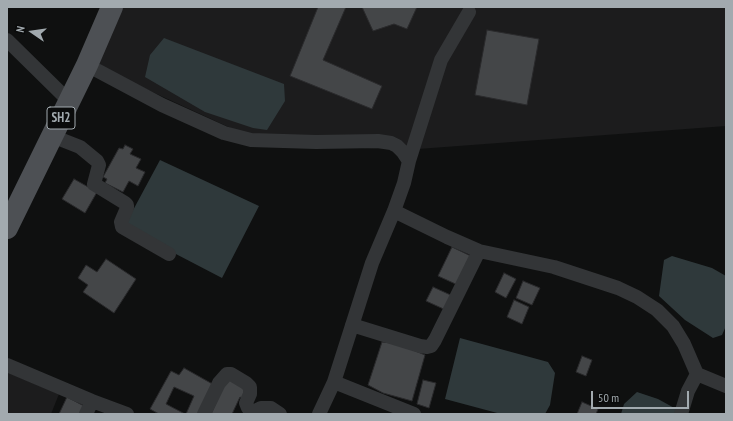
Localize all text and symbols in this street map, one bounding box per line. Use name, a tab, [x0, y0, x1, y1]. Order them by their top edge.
north arrow	[12, 12, 52, 52]
text: N	[13, 25, 28, 34]
road number: SH2	[47, 107, 75, 129]
scale bar	[593, 383, 691, 409]
text: 50 m	[598, 390, 619, 405]

